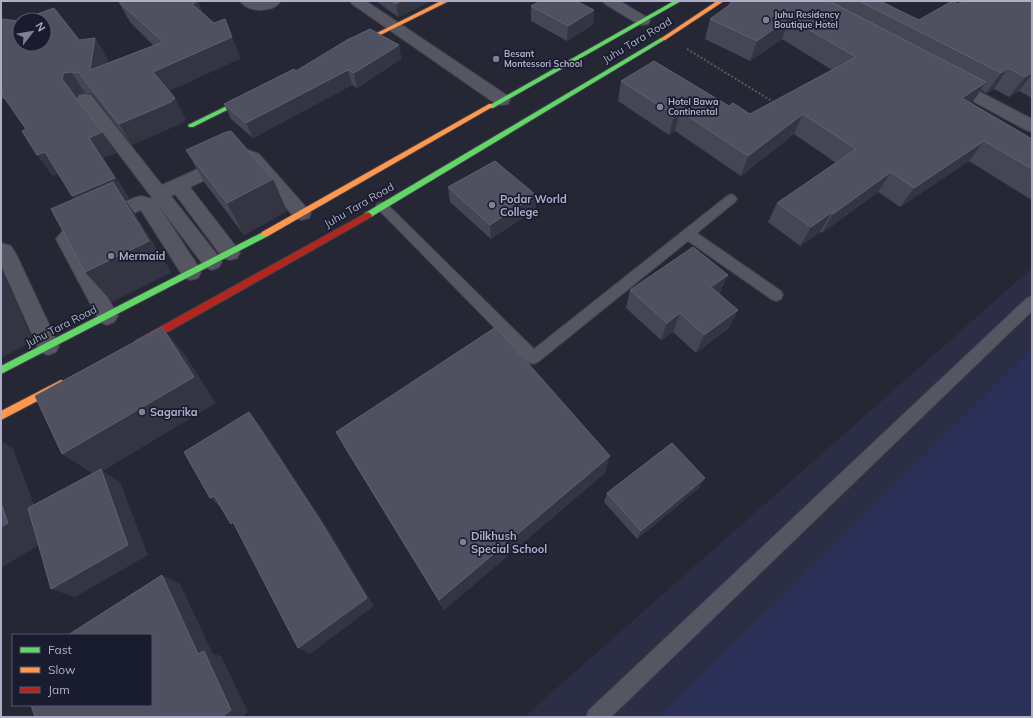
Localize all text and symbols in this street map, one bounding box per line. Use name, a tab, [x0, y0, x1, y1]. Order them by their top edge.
place label: Juhu Residency Boutique Hotel	[774, 9, 839, 30]
north arrow	[12, 12, 52, 52]
street label: Juhu Tara Road	[600, 14, 674, 66]
marker: Juhu Residency Boutique Hotel	[761, 15, 771, 25]
text: N	[32, 20, 49, 34]
place label: Besant Montessori School	[504, 48, 582, 69]
marker: Besant Montessori School	[491, 54, 501, 64]
place label: Hotel Bawa Continental	[668, 96, 719, 117]
marker: Hotel Bawa Continental	[655, 102, 665, 112]
street label: Juhu Tara Road	[322, 179, 396, 231]
place label: Podar World College	[500, 192, 567, 219]
marker: Podar World College	[487, 200, 497, 210]
place label: Mermaid	[119, 249, 166, 263]
marker: Mermaid	[106, 251, 116, 261]
street label: Juhu Tara Road	[23, 302, 99, 350]
place label: Sagarika	[150, 405, 198, 419]
marker: Sagarika	[137, 407, 147, 417]
place label: Dilkhush Special School	[471, 529, 547, 556]
marker: Dilkhush Special School	[458, 537, 468, 547]
legend	[12, 634, 152, 706]
text: Fast	[48, 642, 72, 657]
text: Slow	[48, 662, 76, 677]
text: Jam	[48, 682, 70, 697]

